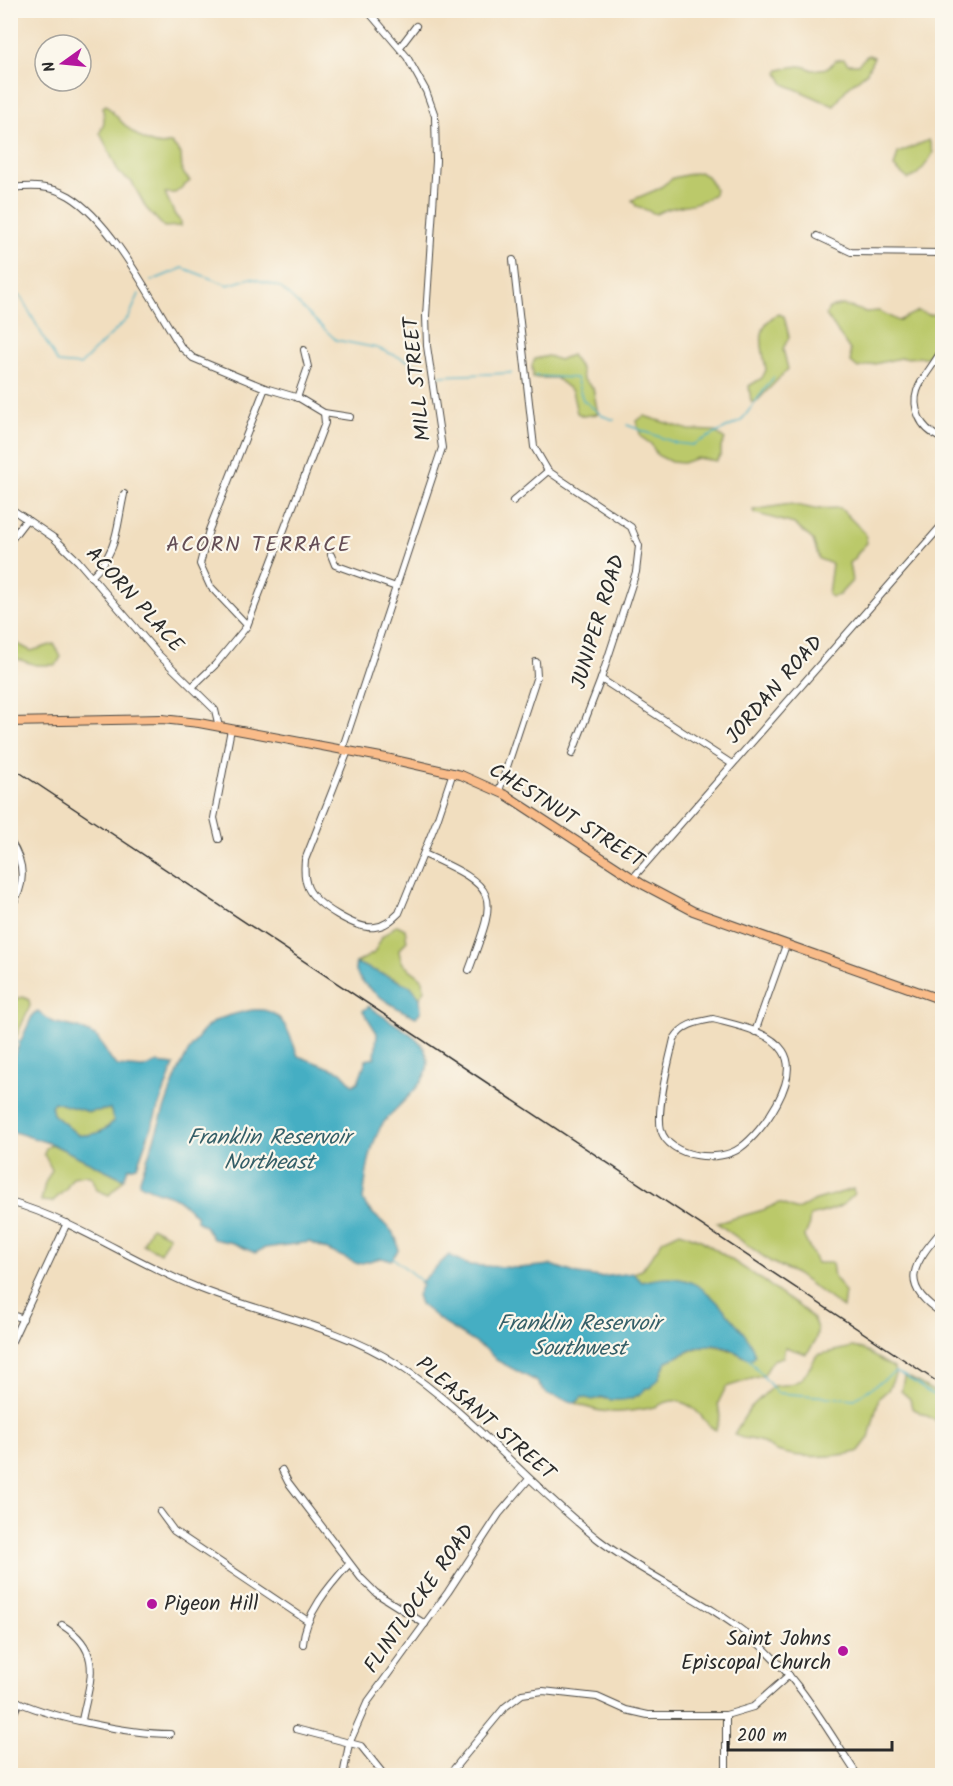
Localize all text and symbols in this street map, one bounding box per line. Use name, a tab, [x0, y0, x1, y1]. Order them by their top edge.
north arrow	[33, 33, 93, 93]
text: N	[37, 58, 63, 75]
street label: MILL STREET	[395, 313, 441, 443]
district label: ACORN TERRACE	[166, 528, 352, 563]
street label: ACORN PLACE	[77, 539, 191, 661]
street label: JUNIPER ROAD	[563, 551, 635, 693]
street label: JORDAN ROAD	[718, 628, 832, 752]
street label: CHESTNUT STREET	[482, 755, 652, 878]
water label: Franklin Reservoir Northeast	[187, 1121, 355, 1181]
water label: Franklin Reservoir Southwest	[497, 1307, 665, 1367]
street label: PLEASANT STREET	[408, 1349, 564, 1490]
street label: FLINTLOCKE ROAD	[356, 1517, 484, 1681]
place label: Pigeon Hill	[164, 1588, 258, 1621]
marker: Pigeon Hill	[145, 1597, 159, 1611]
place label: Saint Johns Episcopal Church	[681, 1623, 831, 1680]
marker: Saint Johns Episcopal Church	[836, 1644, 850, 1658]
scale bar	[728, 1714, 892, 1752]
text: 200 m	[737, 1722, 787, 1751]

